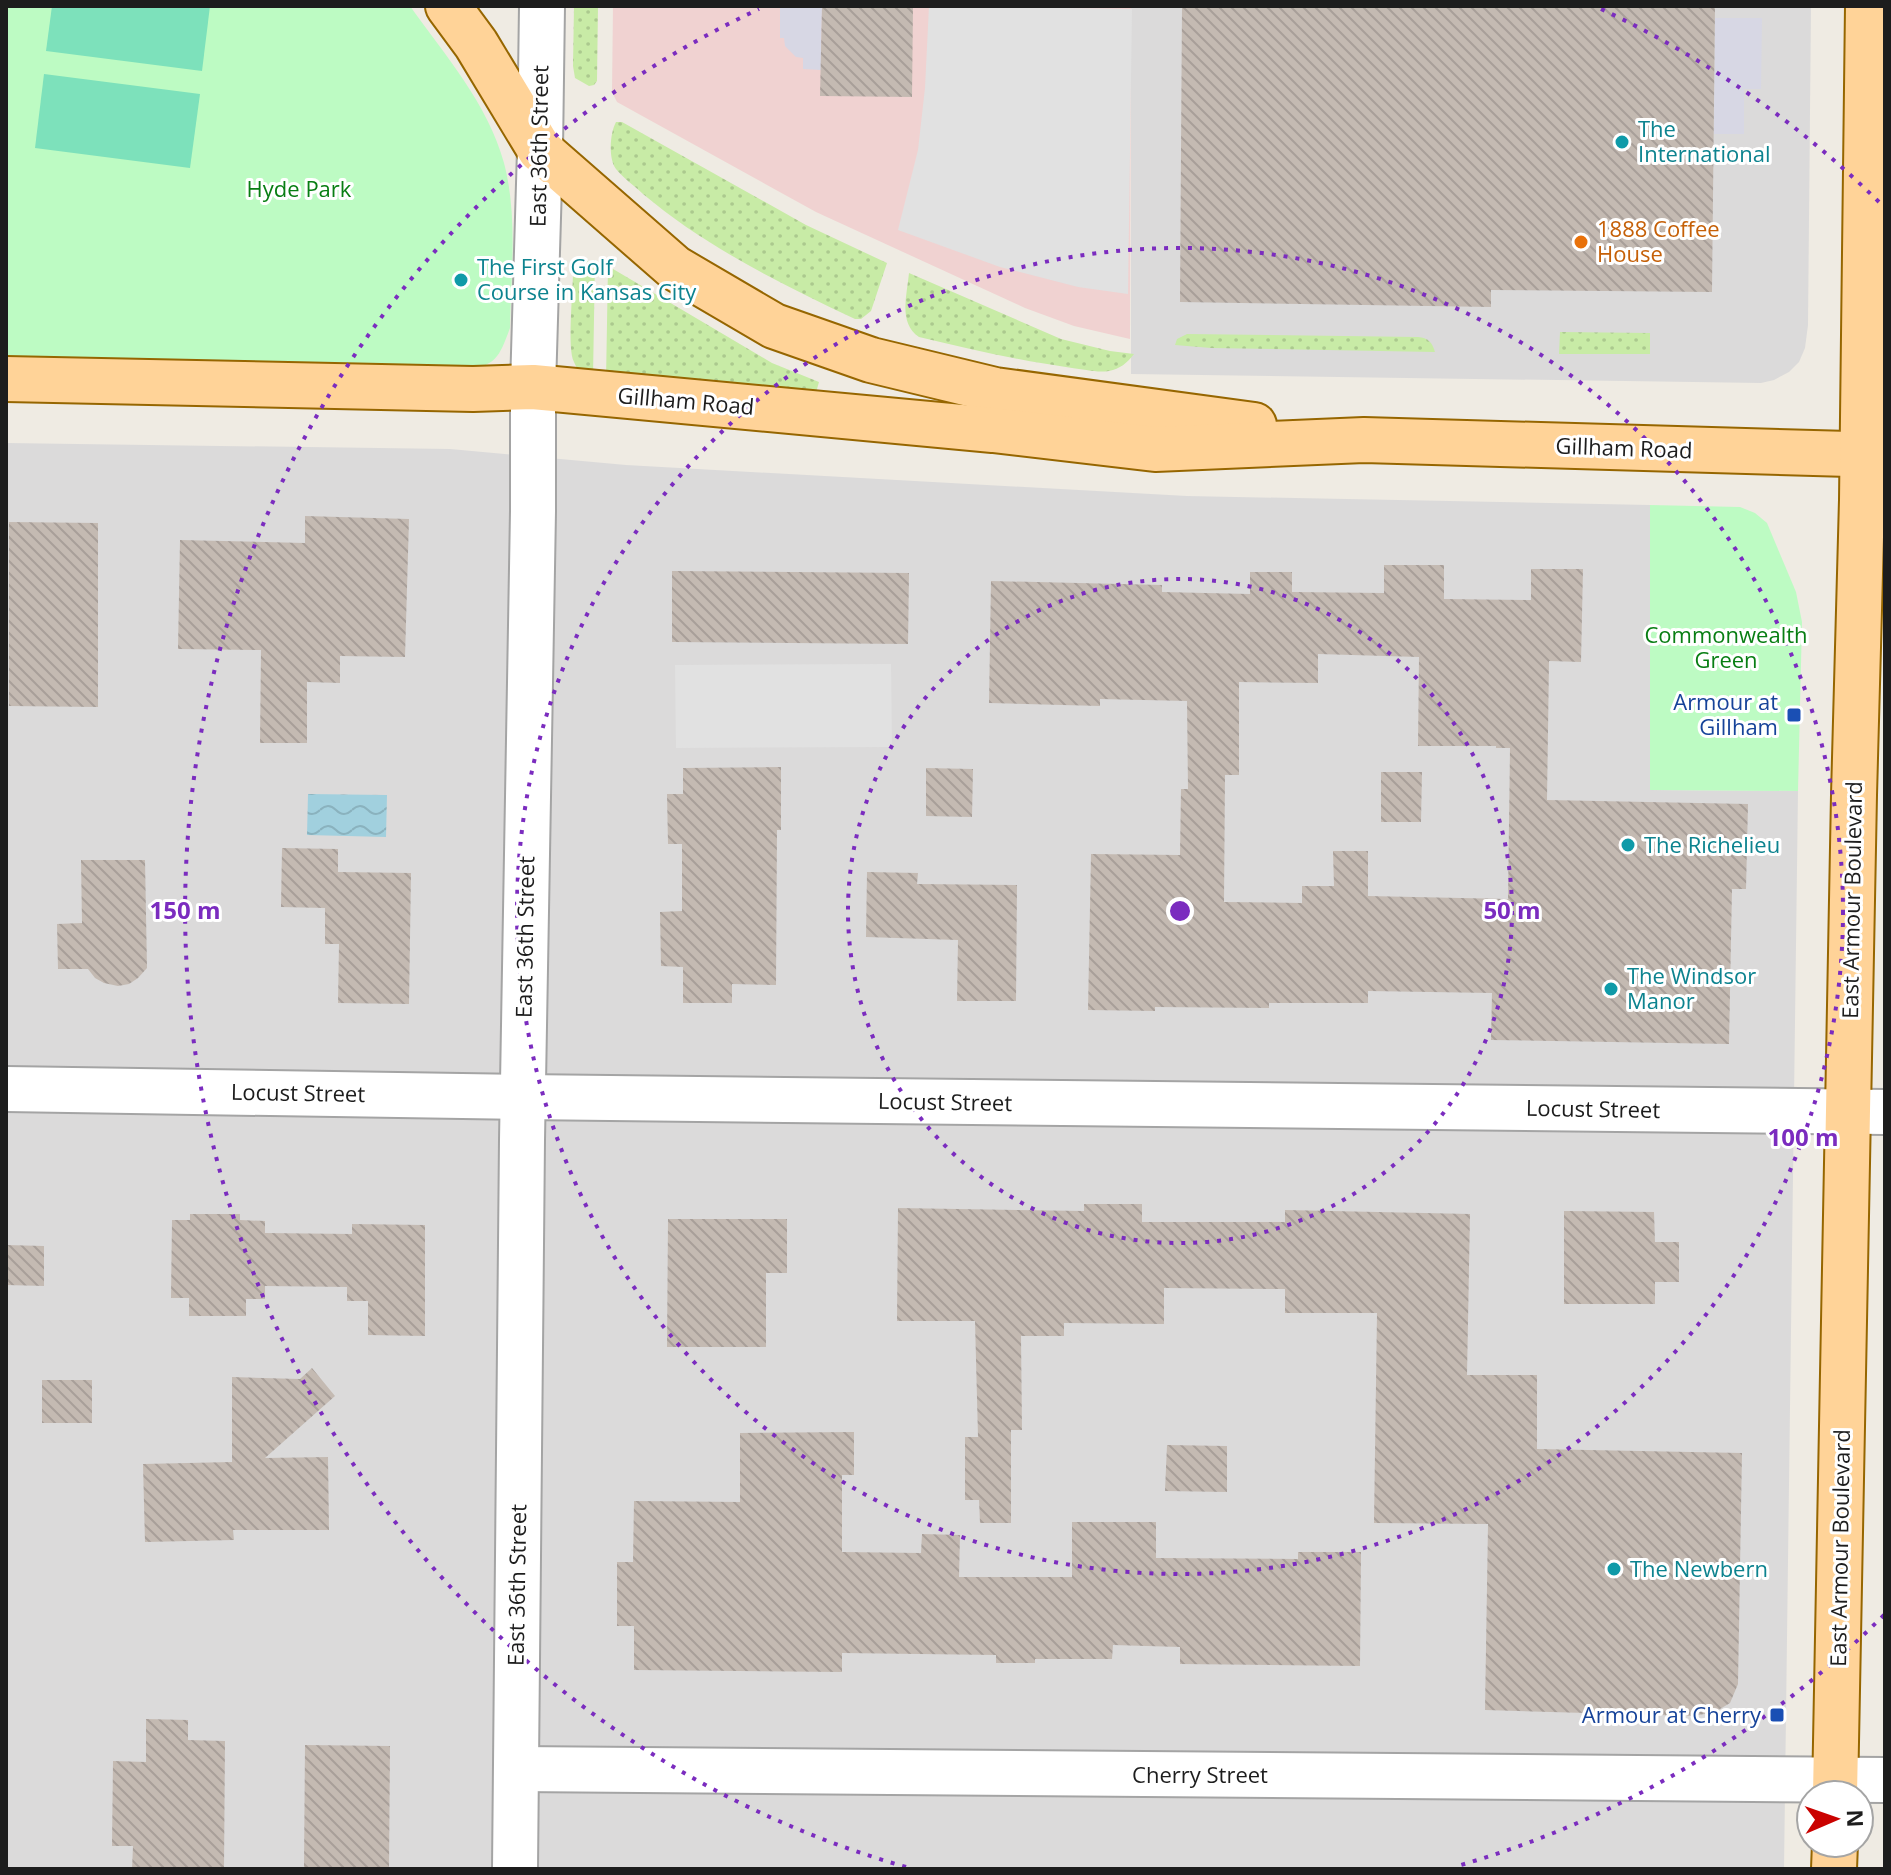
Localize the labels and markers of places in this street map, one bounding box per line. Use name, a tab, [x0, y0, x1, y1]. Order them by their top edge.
place label: The International	[1638, 113, 1770, 168]
marker: The International	[1613, 133, 1631, 151]
place label: 1888 Coffee House	[1597, 213, 1720, 268]
marker: 1888 Coffee House	[1572, 233, 1590, 251]
place label: The First Golf Course in Kansas City	[477, 251, 697, 306]
marker: The First Golf Course in Kansas City	[452, 271, 470, 289]
place label: Armour at Gillham	[1673, 686, 1778, 741]
marker: Armour at Gillham	[1785, 706, 1803, 724]
place label: The Richelieu	[1644, 829, 1780, 859]
marker: The Richelieu	[1619, 836, 1637, 854]
centre of rings	[1166, 897, 1194, 925]
place label: The Windsor Manor	[1627, 960, 1756, 1015]
marker: The Windsor Manor	[1602, 980, 1620, 998]
place label: The Newbern	[1630, 1553, 1768, 1583]
marker: The Newbern	[1605, 1560, 1623, 1578]
place label: Armour at Cherry	[1582, 1699, 1762, 1729]
marker: Armour at Cherry	[1768, 1706, 1786, 1724]

